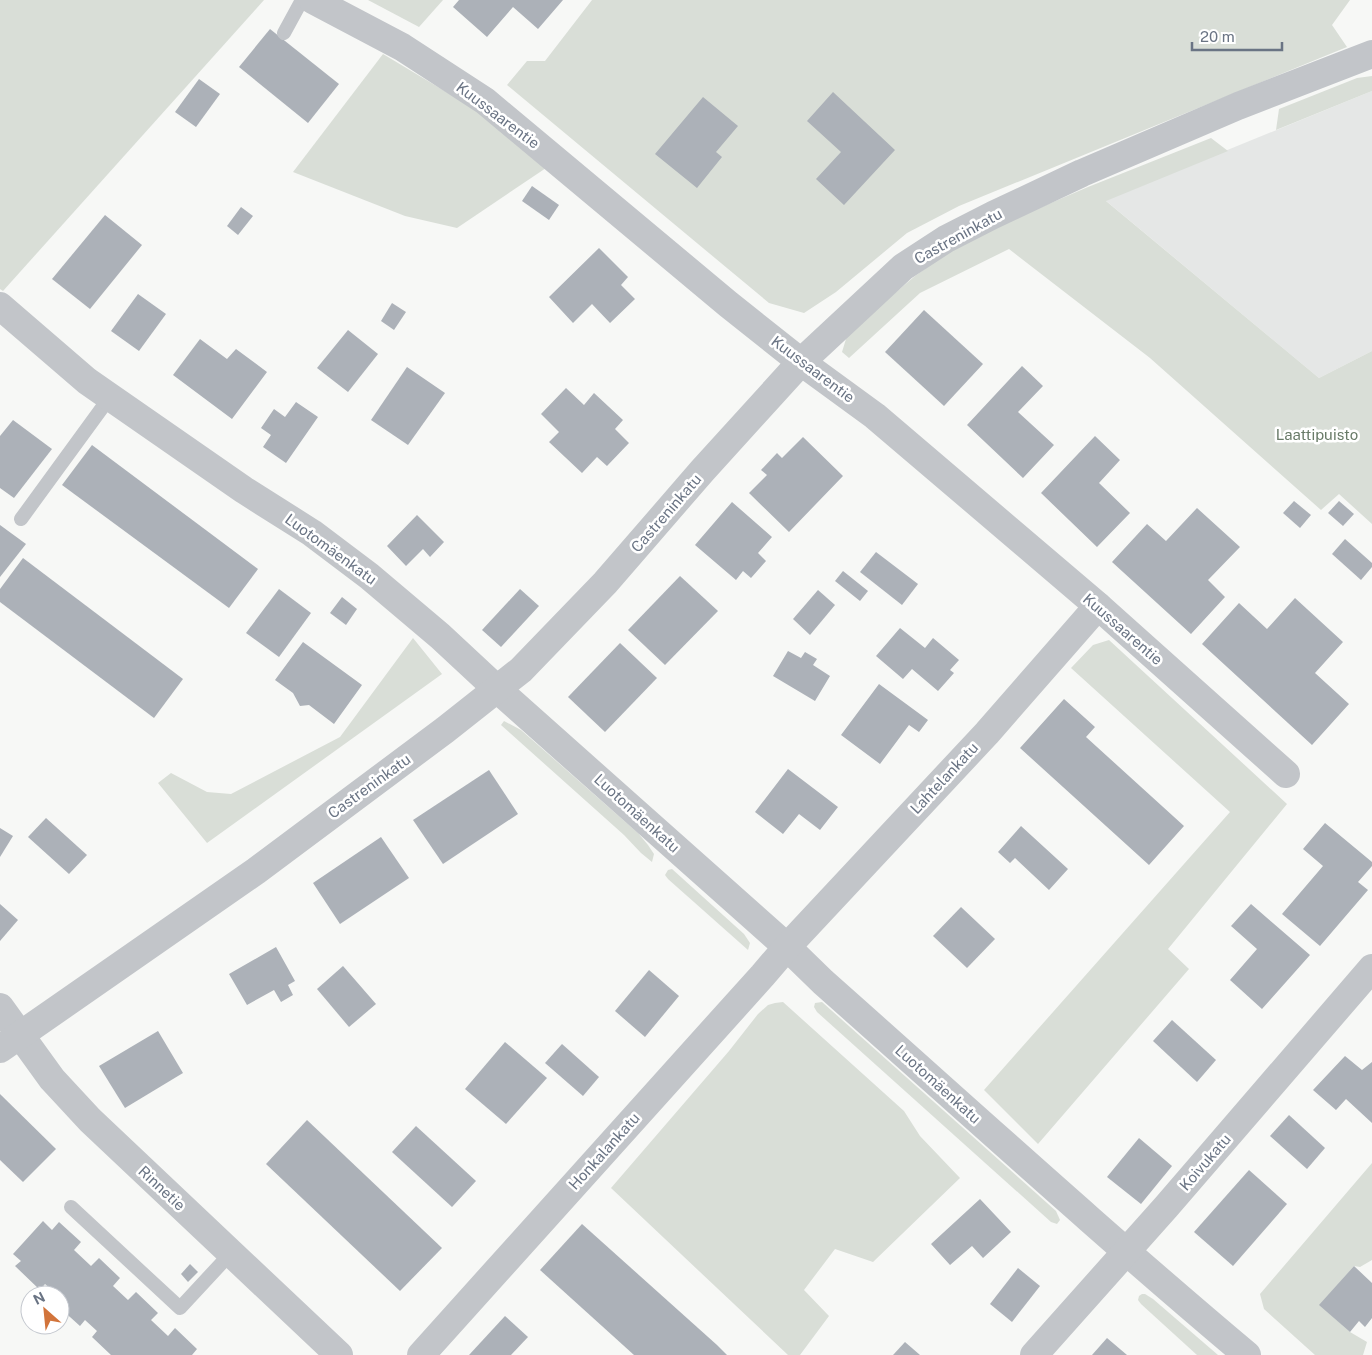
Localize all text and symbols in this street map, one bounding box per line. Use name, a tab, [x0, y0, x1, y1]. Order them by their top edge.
scale bar	[1192, 20, 1282, 52]
text: 20 m	[1200, 28, 1235, 45]
street label: Kuussaarentie	[453, 78, 543, 152]
street label: Castreninkatu	[911, 205, 1005, 267]
street label: Kuussaarentie	[768, 332, 858, 406]
park label: Laattipuisto	[1276, 426, 1358, 443]
street label: Castreninkatu	[628, 471, 704, 555]
street label: Luotomäenkatu	[282, 510, 380, 588]
street label: Kuussaarentie	[1080, 590, 1166, 668]
street label: Lahtelankatu	[907, 739, 981, 817]
street label: Castreninkatu	[324, 750, 414, 822]
street label: Luotomäenkatu	[591, 770, 683, 856]
street label: Luotomäenkatu	[892, 1041, 984, 1127]
street label: Honkalankatu	[565, 1109, 643, 1193]
street label: Koivukatu	[1176, 1130, 1234, 1194]
street label: Rinnetie	[135, 1162, 189, 1214]
north arrow	[20, 1285, 70, 1335]
text: N	[31, 1289, 48, 1308]

